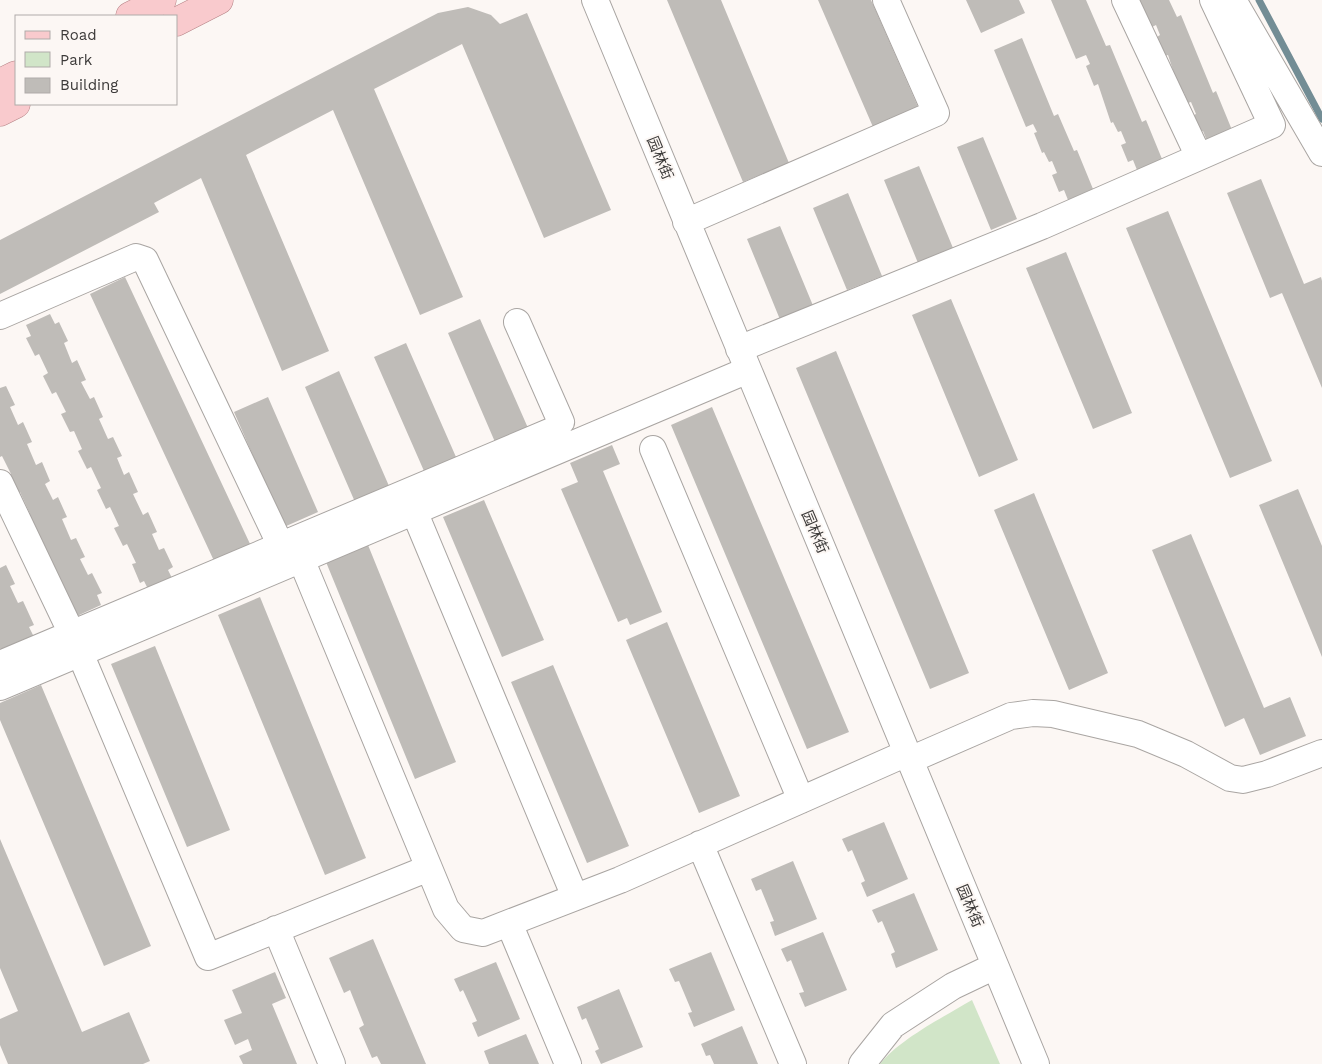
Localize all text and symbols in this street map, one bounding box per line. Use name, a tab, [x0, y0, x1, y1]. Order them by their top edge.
legend	[15, 15, 178, 105]
text: Road	[60, 26, 97, 44]
text: Park	[60, 51, 93, 69]
text: Building	[60, 76, 118, 94]
street label: 园林街	[643, 134, 677, 182]
street label: 园林街	[798, 508, 832, 556]
street label: 园林街	[953, 882, 987, 930]

